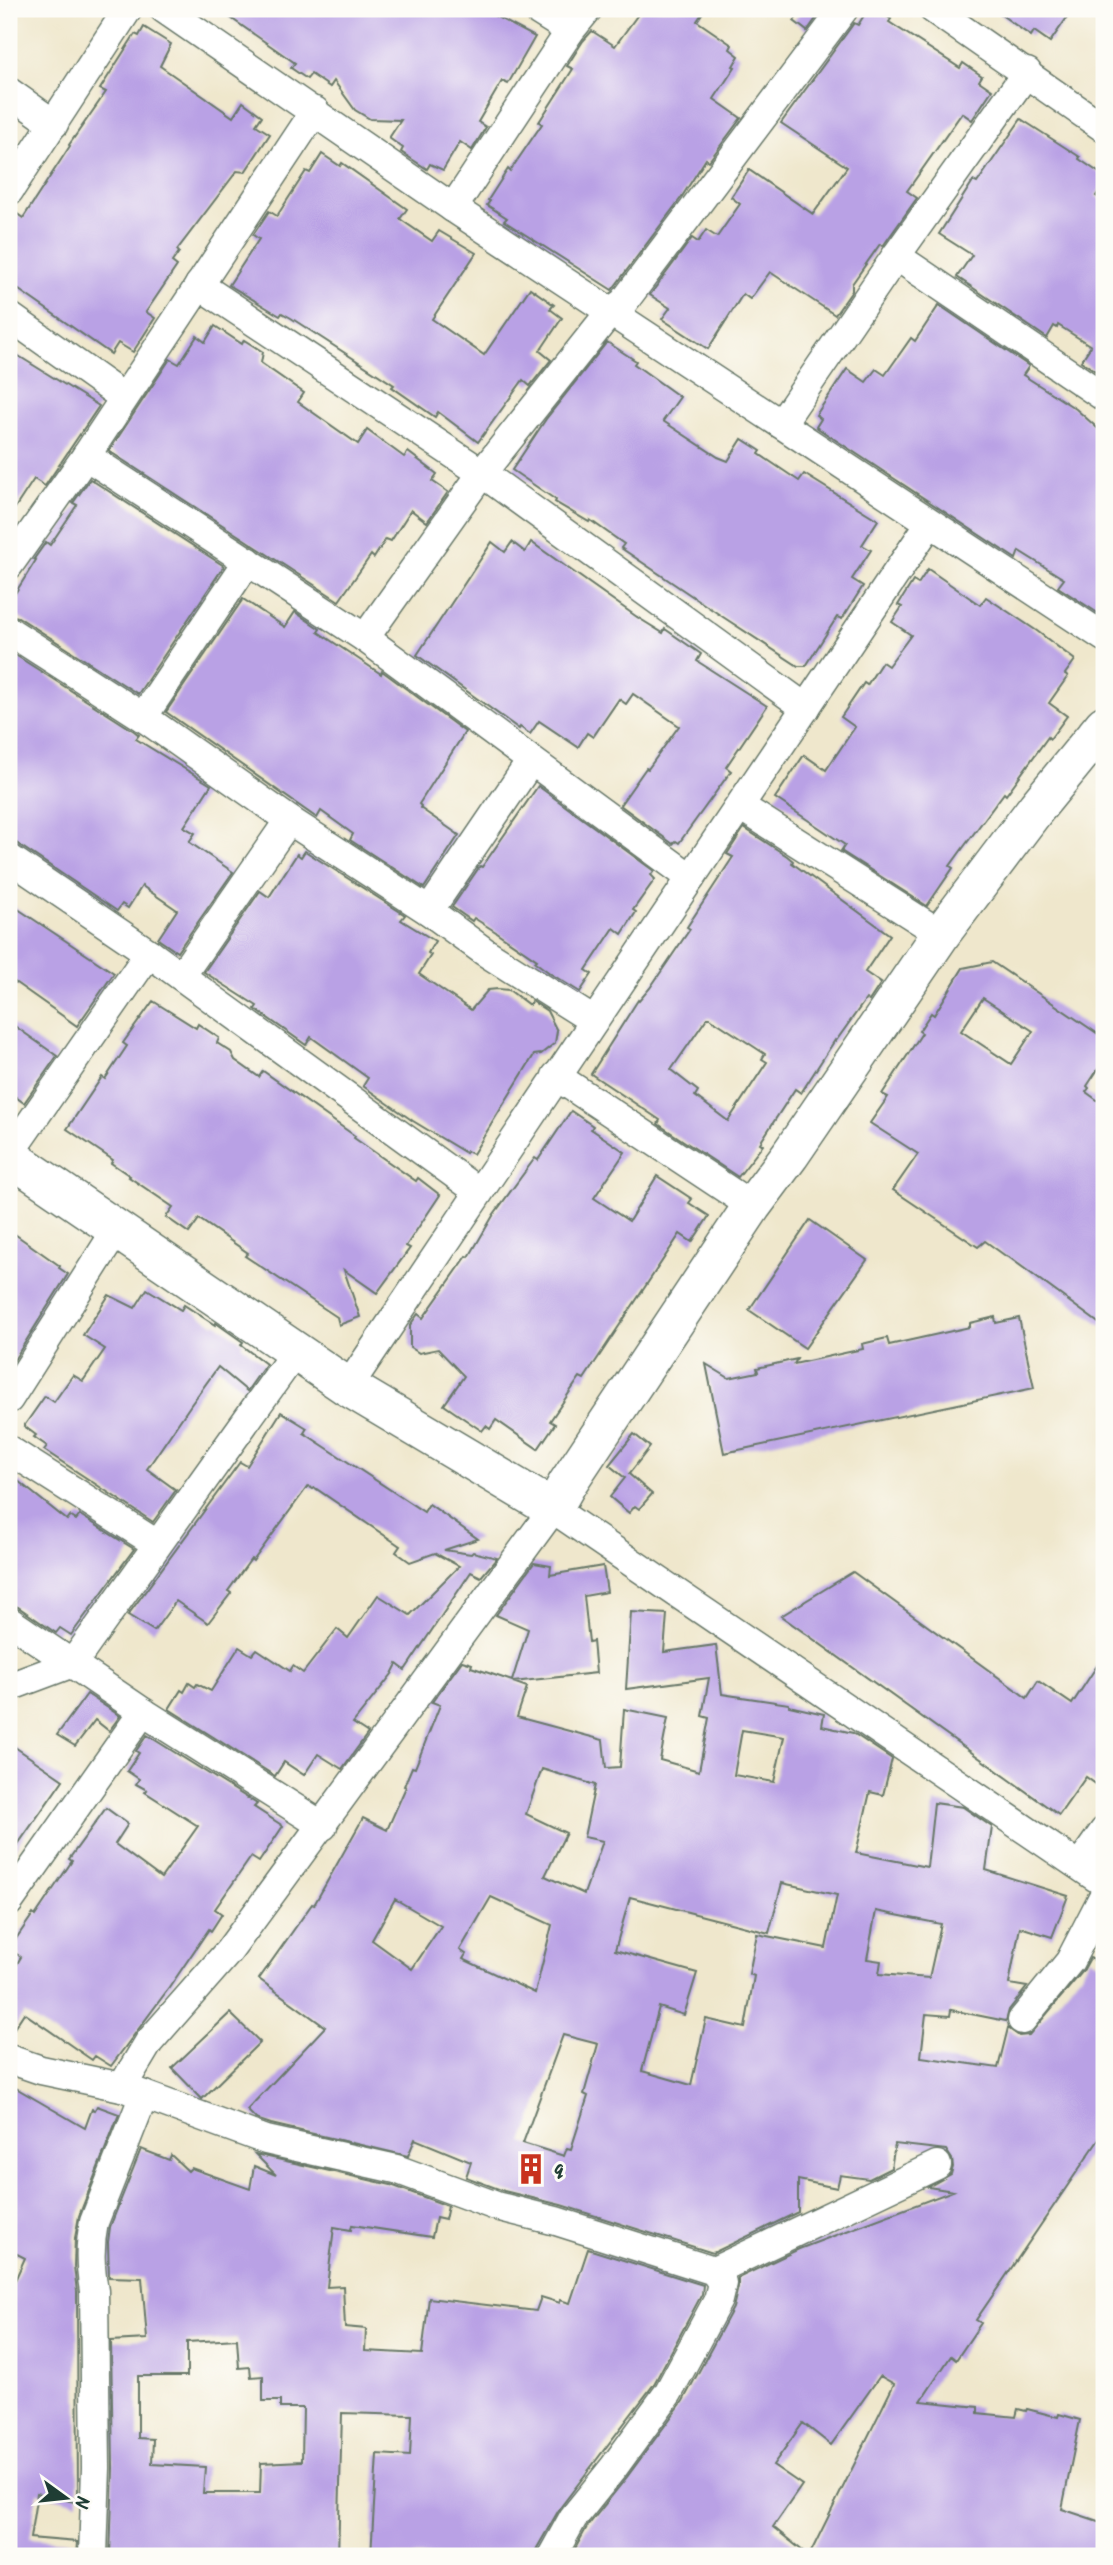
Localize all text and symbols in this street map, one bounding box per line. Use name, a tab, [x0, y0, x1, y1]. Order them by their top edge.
building icon: q	[514, 2152, 548, 2186]
place label: q	[554, 2154, 564, 2184]
north arrow	[32, 2464, 102, 2534]
text: N	[64, 2492, 97, 2512]

